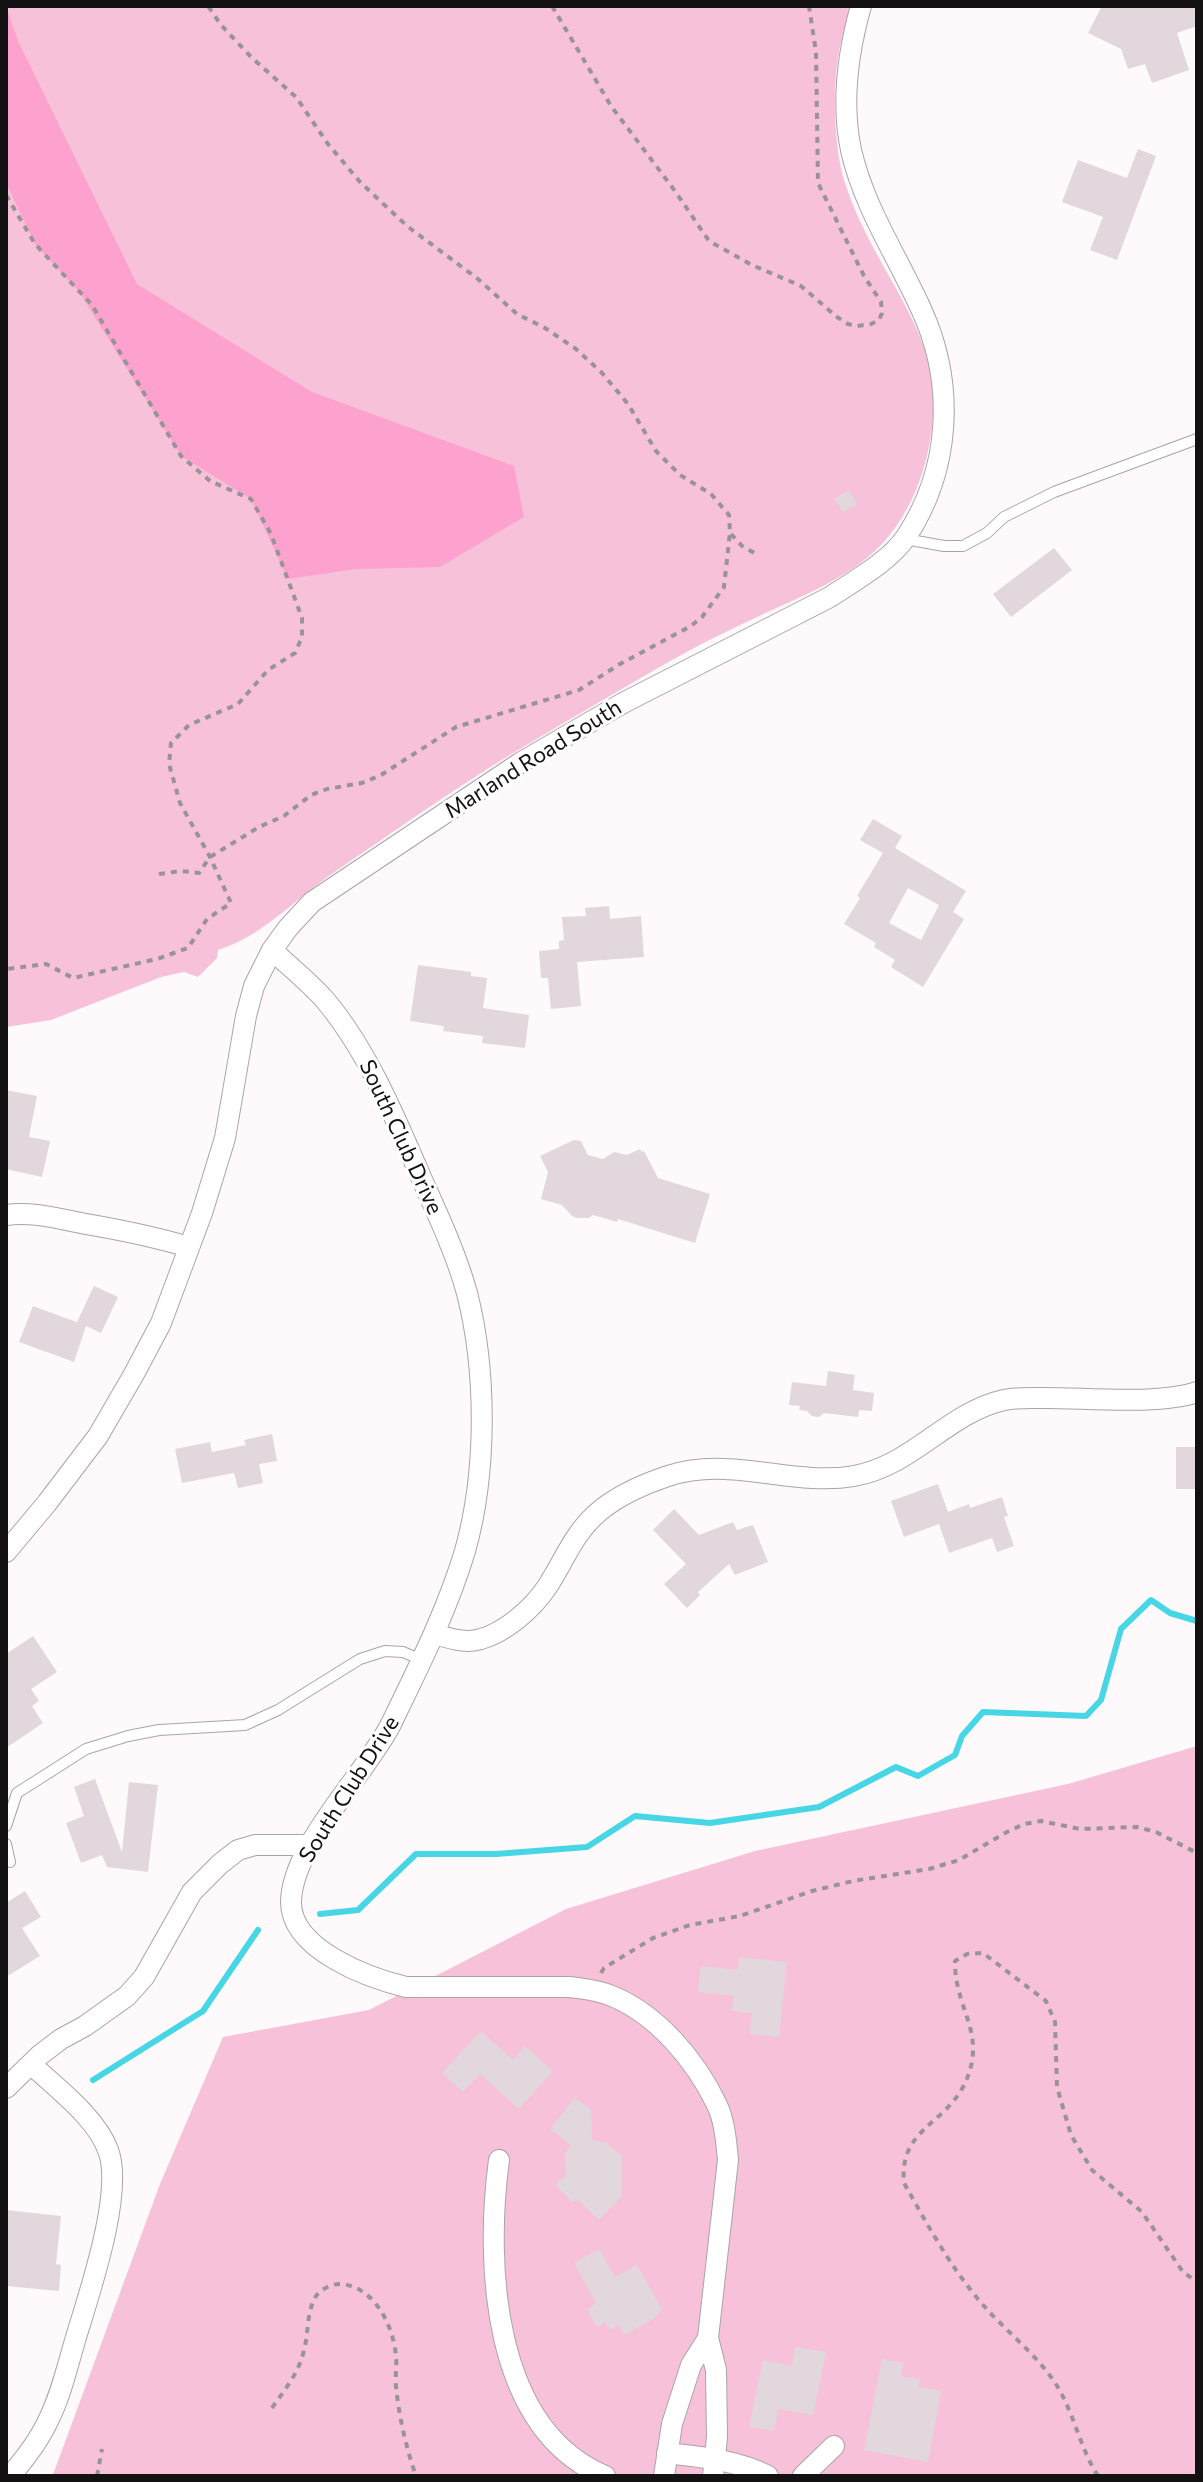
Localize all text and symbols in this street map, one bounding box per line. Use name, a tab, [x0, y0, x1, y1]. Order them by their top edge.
street label: Marland Road South	[440, 694, 626, 824]
street label: South Club Drive	[354, 1056, 448, 1218]
street label: South Club Drive	[293, 1711, 405, 1867]

